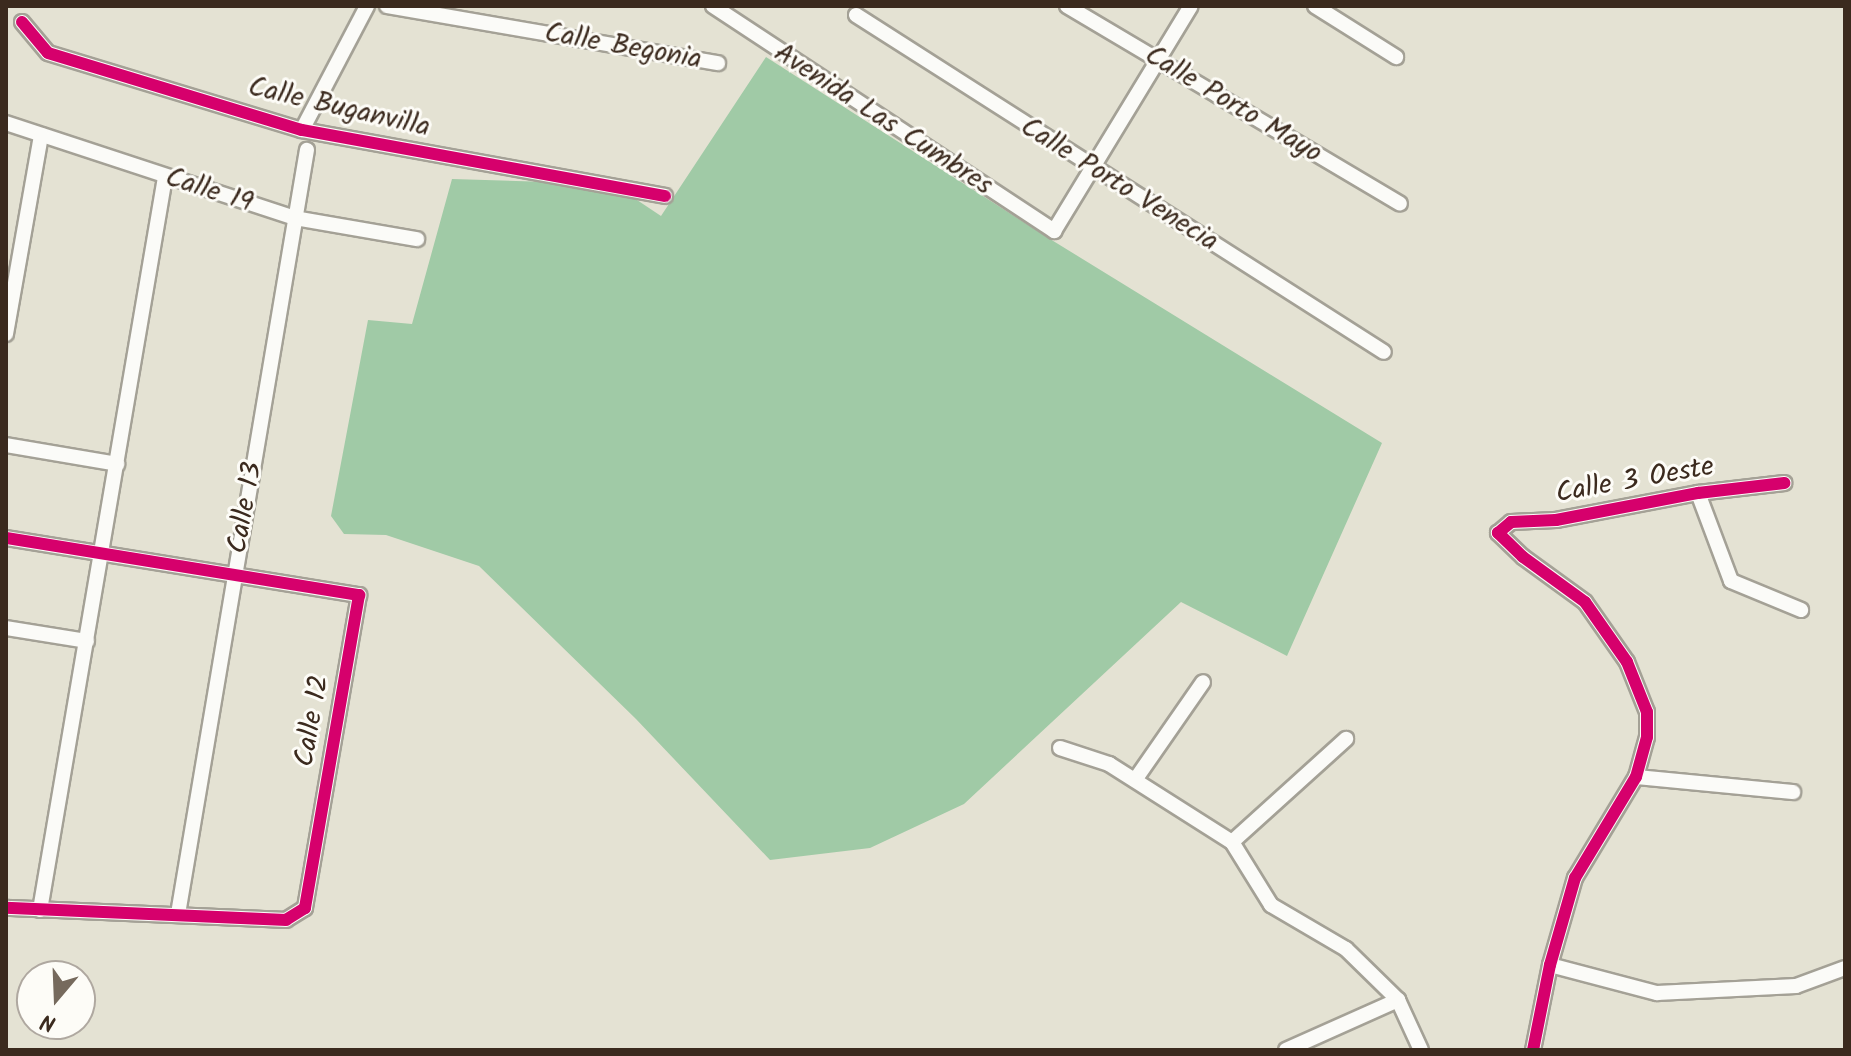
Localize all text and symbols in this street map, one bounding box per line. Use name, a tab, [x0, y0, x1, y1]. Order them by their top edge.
street label: Calle Begonia	[542, 17, 704, 77]
street label: Avenida Las Cumbres	[767, 37, 999, 203]
street label: Calle Porto Mayo	[1138, 39, 1328, 171]
street label: Calle Buganvilla	[245, 71, 433, 145]
street label: Calle Porto Venecia	[1014, 111, 1224, 259]
street label: Calle 19	[161, 161, 257, 221]
street label: Calle 3 Oeste	[1553, 451, 1717, 511]
street label: Calle 13	[221, 460, 271, 556]
street label: Calle 12	[288, 673, 338, 769]
north arrow	[16, 960, 96, 1040]
text: N	[36, 1002, 61, 1040]

